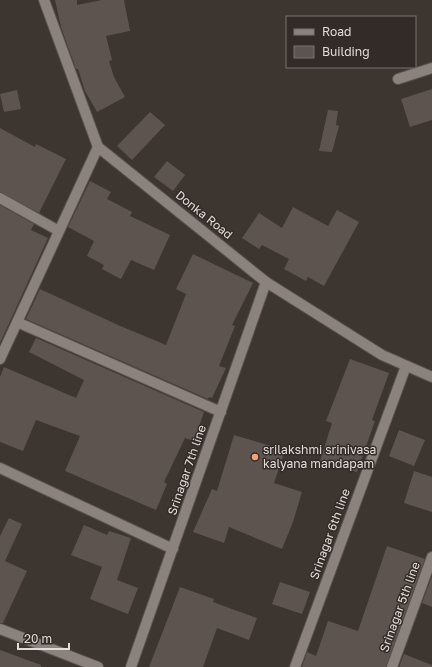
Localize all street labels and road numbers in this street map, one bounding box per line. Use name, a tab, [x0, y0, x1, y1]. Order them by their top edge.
street label: Donka Road	[173, 187, 236, 242]
street label: Srinagar 7th line	[164, 423, 209, 517]
street label: Srinagar 6th line	[306, 486, 353, 581]
street label: Srinagar 5th line	[376, 560, 423, 654]

